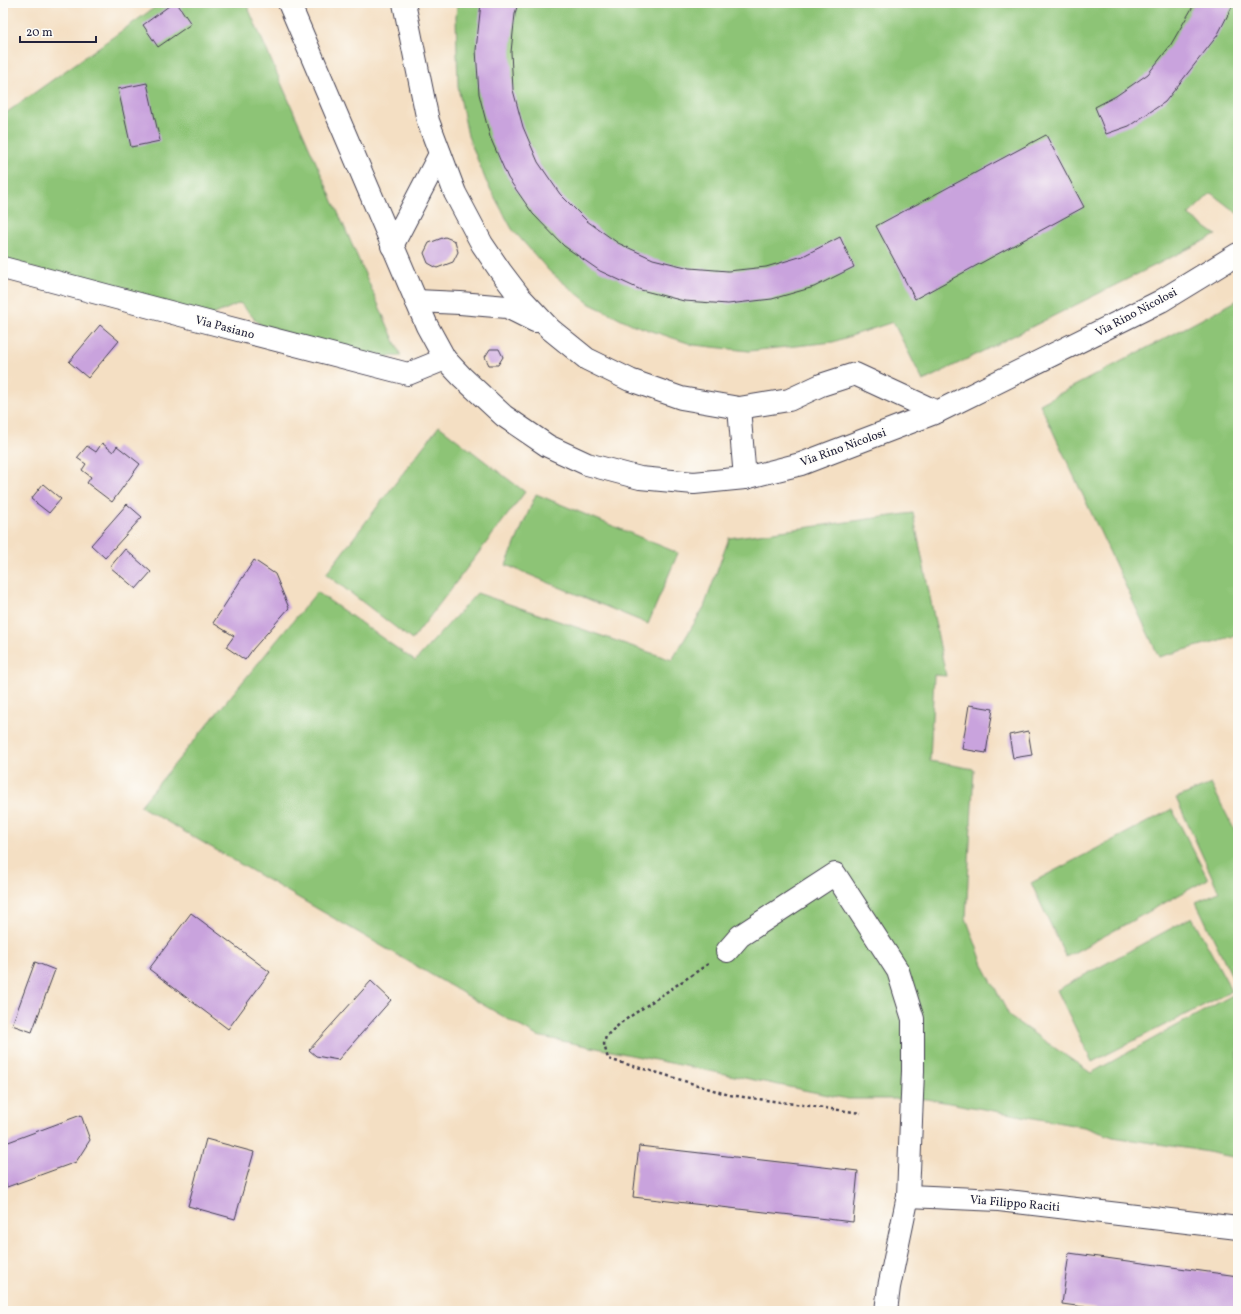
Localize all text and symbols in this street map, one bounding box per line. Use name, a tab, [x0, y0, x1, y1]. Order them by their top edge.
scale bar	[20, 18, 96, 44]
text: 20 m	[26, 25, 53, 41]
street label: Via Rino Nicolosi	[1093, 284, 1180, 341]
street label: Via Pasiano	[193, 312, 256, 344]
street label: Via Rino Nicolosi	[798, 425, 889, 471]
street label: Via Filippo Raciti	[969, 1192, 1061, 1216]

